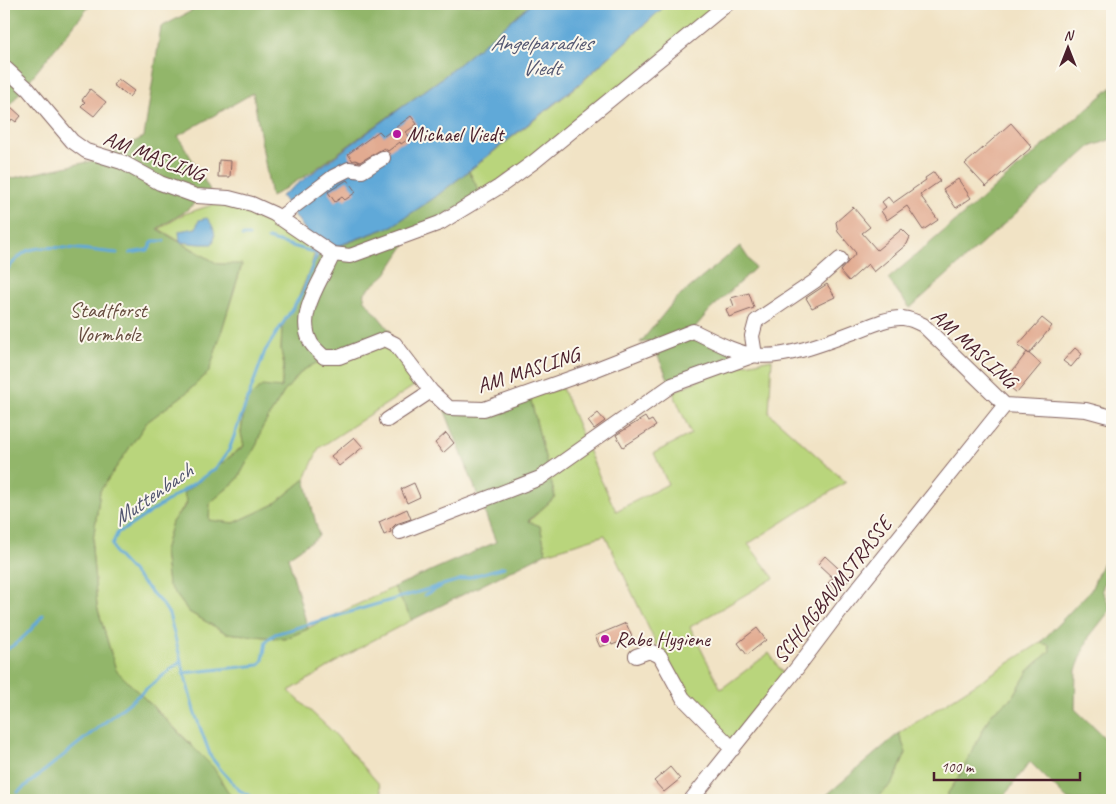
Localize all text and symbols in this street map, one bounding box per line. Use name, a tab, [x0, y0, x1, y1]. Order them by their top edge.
north arrow	[1044, 22, 1094, 72]
text: N	[1064, 27, 1075, 44]
water label: Angelparadies Viedt	[491, 29, 596, 82]
place label: Michael Viedt	[407, 121, 505, 147]
street label: AM MASLING	[100, 125, 211, 188]
marker: Michael Viedt	[391, 128, 403, 140]
park label: Stadtforst Vormholz	[69, 297, 149, 347]
street label: AM MASLING	[926, 303, 1025, 395]
street label: AM MASLING	[474, 340, 586, 399]
water label: Muttenbach	[107, 456, 200, 533]
street label: SCHLAGBAUMSTRASSE	[767, 510, 899, 668]
place label: Rabe Hygiene	[615, 626, 711, 652]
marker: Rabe Hygiene	[599, 633, 611, 645]
scale bar	[934, 749, 1080, 781]
text: 100 m	[941, 758, 975, 777]

